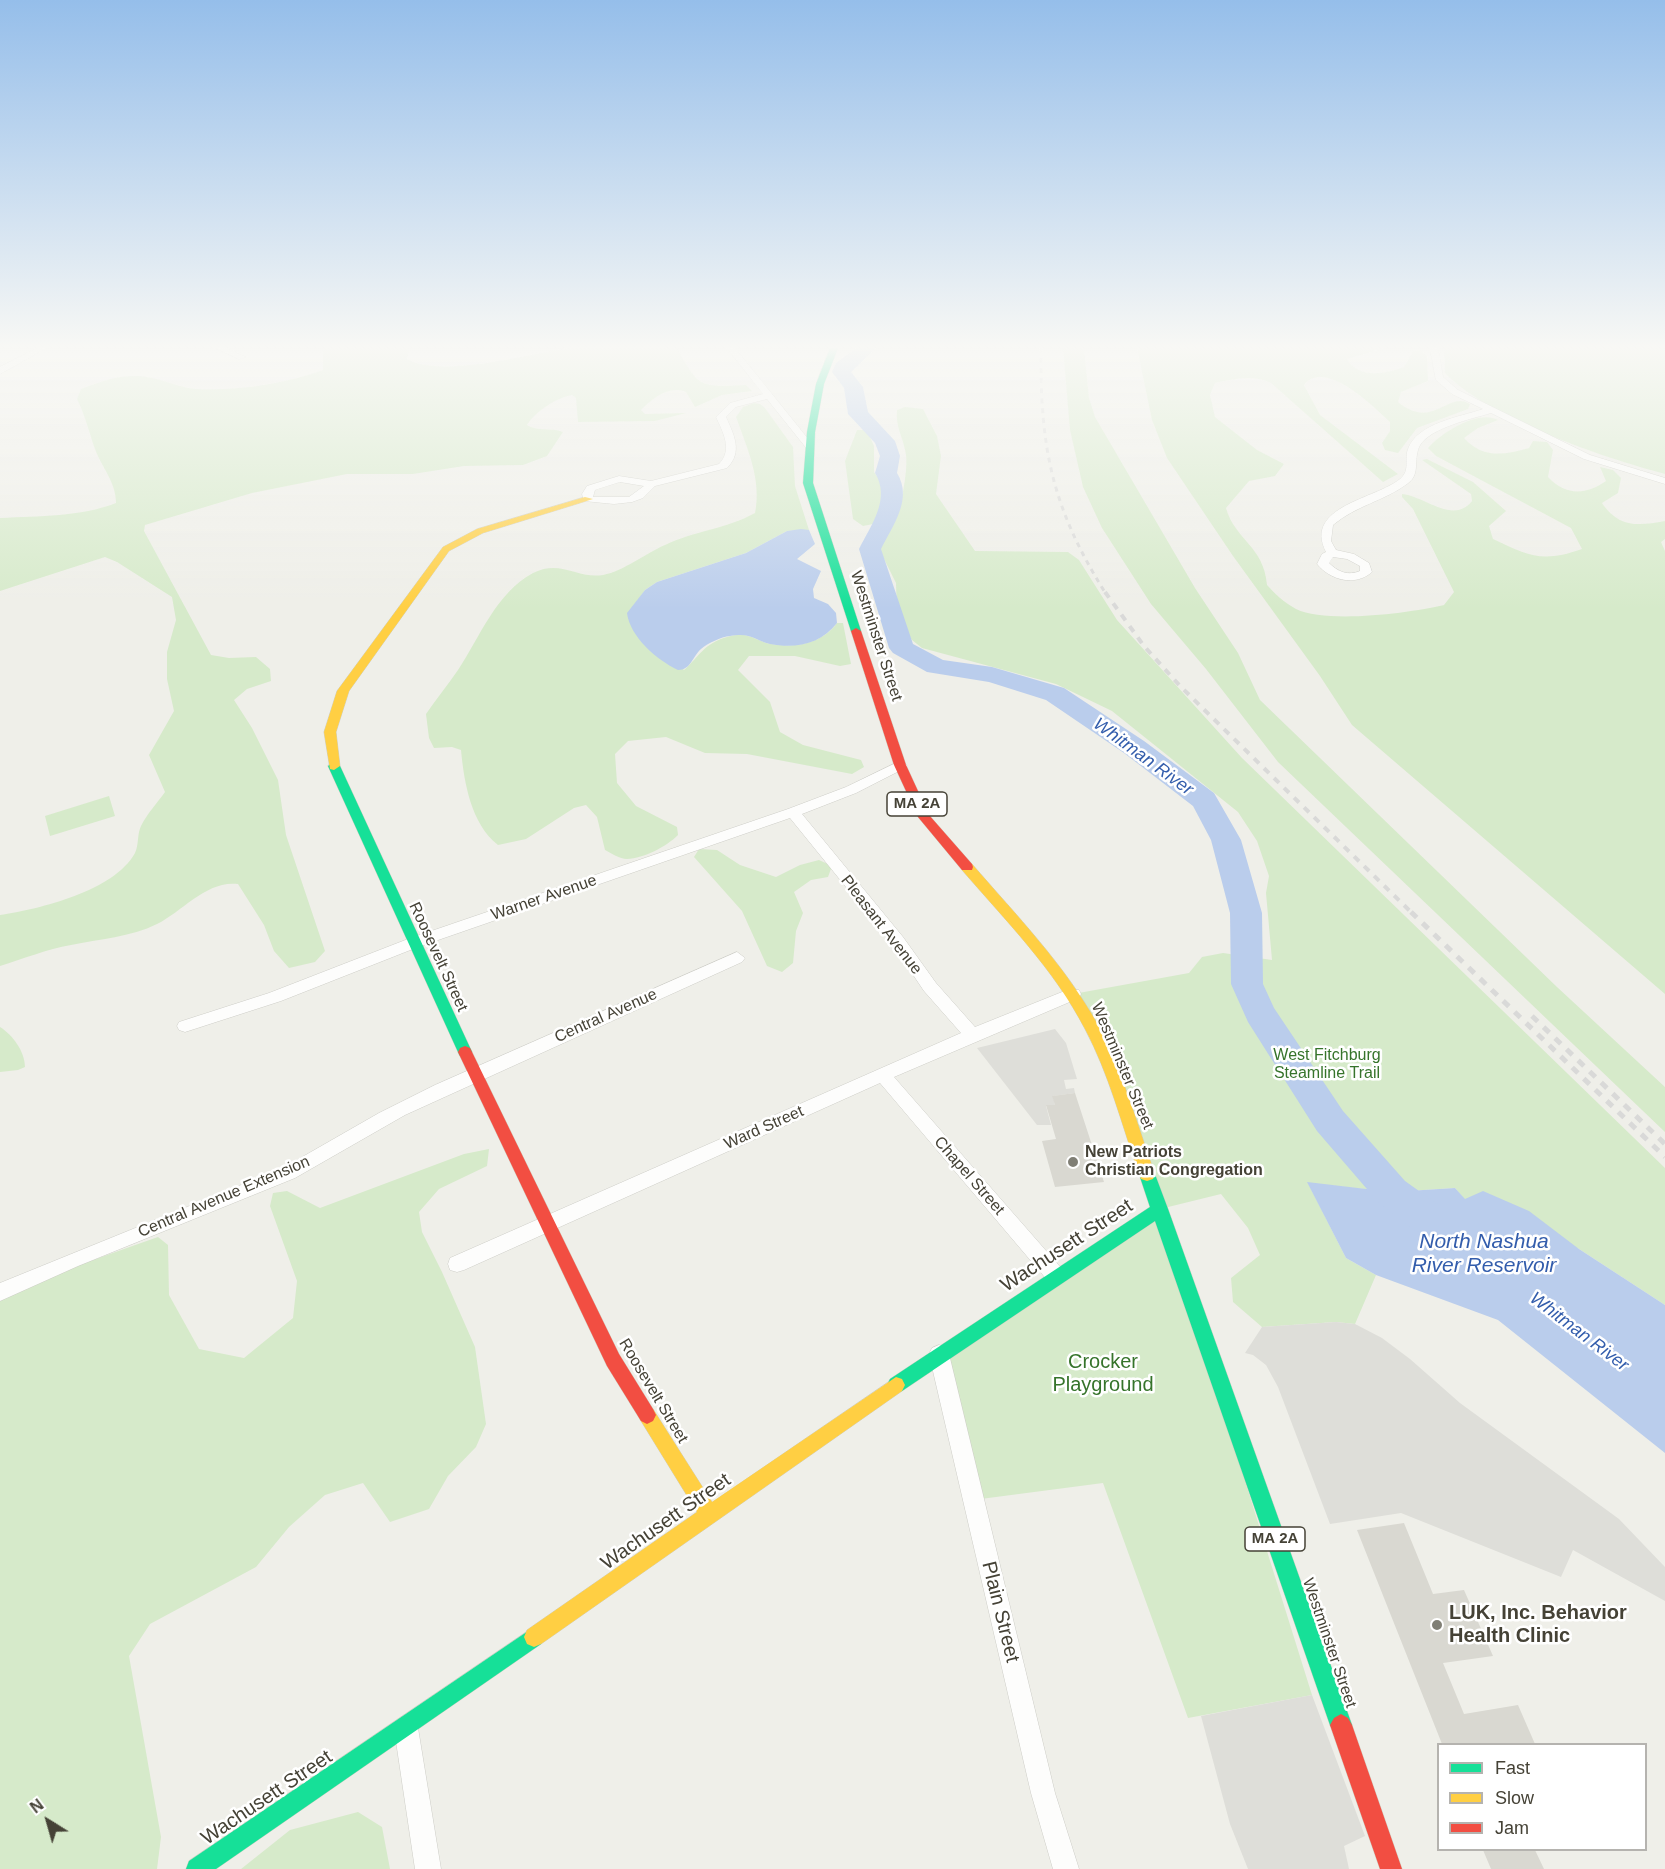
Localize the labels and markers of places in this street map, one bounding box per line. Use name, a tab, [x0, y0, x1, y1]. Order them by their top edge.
place label: New Patriots Christian Congregation	[1085, 1143, 1263, 1181]
marker: New Patriots Christian Congregation	[1066, 1155, 1080, 1169]
place label: LUK, Inc. Behavior Health Clinic	[1449, 1601, 1627, 1648]
marker: LUK, Inc. Behavior Health Clinic	[1430, 1618, 1444, 1632]

